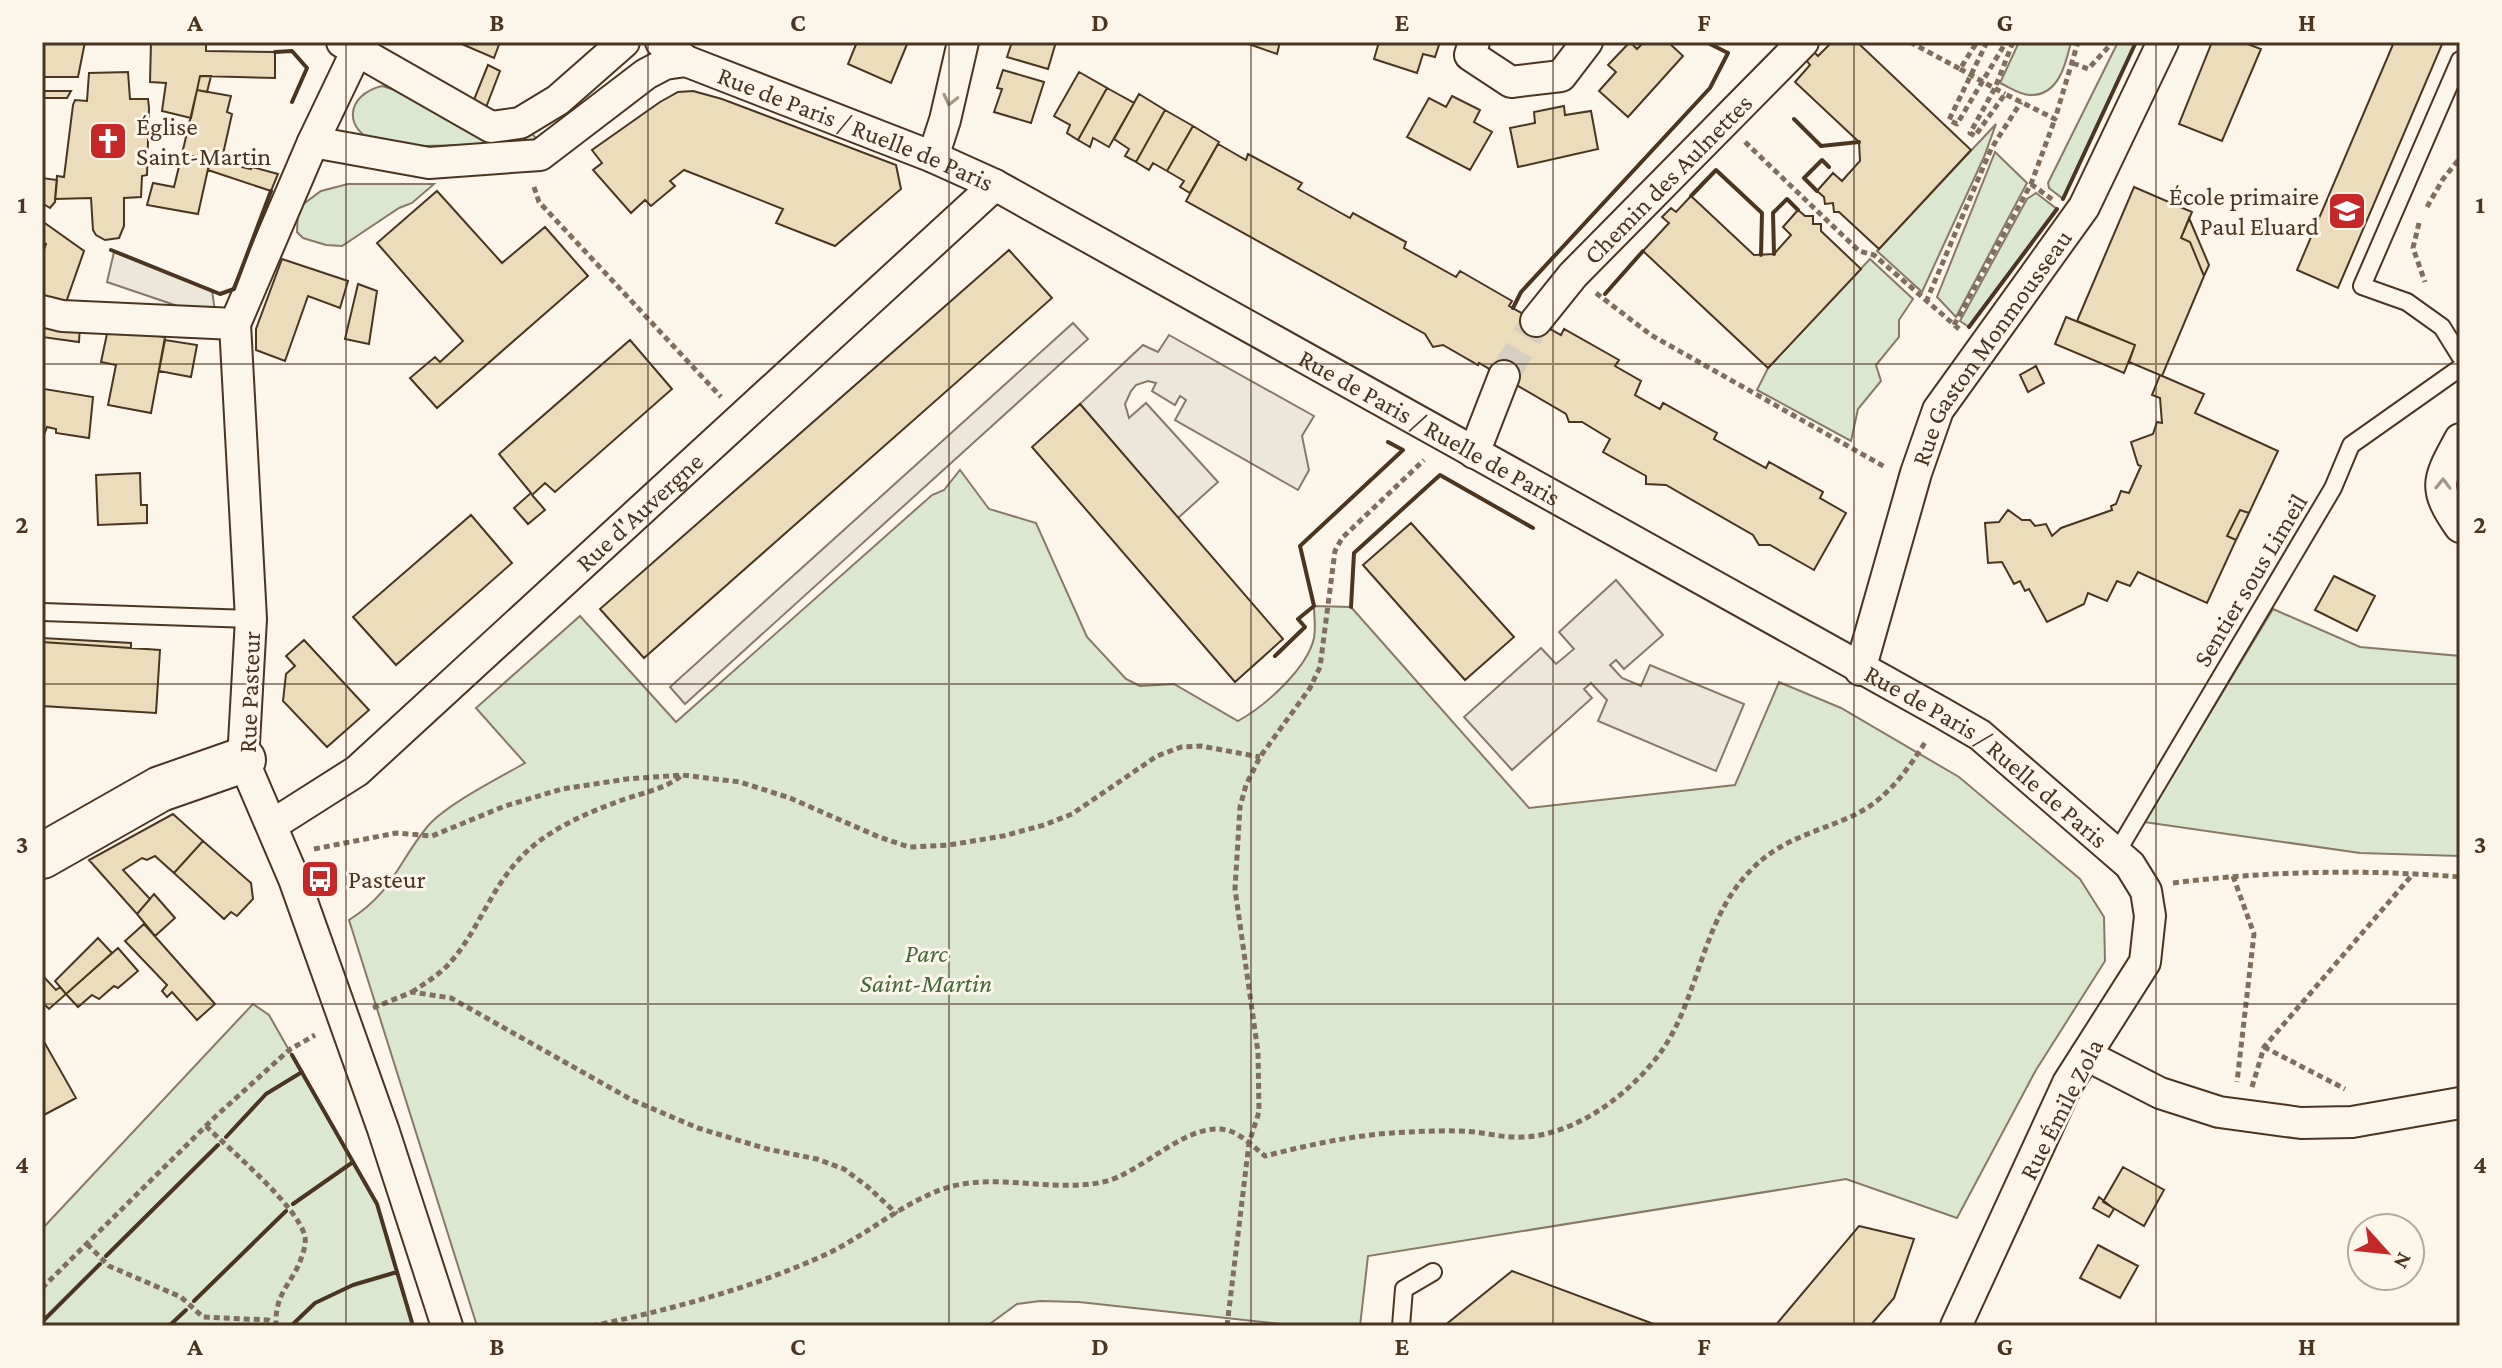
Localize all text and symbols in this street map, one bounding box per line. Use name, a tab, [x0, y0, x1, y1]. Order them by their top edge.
text: A	[186, 8, 203, 37]
text: B	[489, 8, 505, 37]
text: C	[790, 8, 806, 37]
text: D	[1091, 8, 1109, 37]
text: E	[1395, 8, 1410, 37]
text: F	[1697, 8, 1711, 37]
text: G	[1997, 8, 2013, 37]
text: H	[2298, 8, 2316, 37]
street label: Rue de Paris / Ruelle de Paris	[713, 61, 998, 197]
street label: Chemin des Aulnettes	[1578, 88, 1758, 270]
one-way arrow	[942, 93, 959, 106]
place label: Église Saint-Martin	[136, 112, 271, 171]
church icon: Église Saint-Martin	[87, 120, 129, 162]
place label: École primaire Paul Eluard	[2169, 182, 2319, 241]
text: 1	[17, 190, 27, 219]
school or university icon: École primaire Paul Eluard	[2326, 190, 2368, 232]
text: 1	[2475, 190, 2485, 219]
street label: Rue Gaston Monmousseau	[1906, 224, 2078, 470]
street label: Rue de Paris / Ruelle de Paris	[1294, 343, 1565, 512]
street label: Rue d'Auvergne	[570, 447, 709, 578]
one-way arrow	[2434, 477, 2452, 489]
street label: Sentier sous Limeil	[2187, 489, 2313, 672]
text: 2	[15, 510, 29, 539]
text: 2	[2473, 510, 2487, 539]
street label: Rue Pasteur	[233, 631, 266, 753]
street label: Rue de Paris / Ruelle de Paris	[1860, 659, 2114, 854]
text: 3	[16, 830, 28, 859]
text: 3	[2474, 830, 2486, 859]
bus stop icon: Pasteur	[299, 858, 341, 900]
place label: Pasteur	[348, 865, 426, 894]
park label: Parc Saint-Martin	[860, 939, 992, 998]
street label: Rue Émile Zola	[2013, 1034, 2109, 1185]
text: 4	[15, 1150, 29, 1179]
text: 4	[2473, 1150, 2487, 1179]
north arrow	[2346, 1212, 2426, 1292]
text: N	[2389, 1248, 2418, 1273]
text: A	[186, 1332, 203, 1361]
text: B	[489, 1332, 505, 1361]
text: C	[790, 1332, 806, 1361]
text: D	[1091, 1332, 1109, 1361]
text: E	[1395, 1332, 1410, 1361]
text: F	[1697, 1332, 1711, 1361]
text: G	[1997, 1332, 2013, 1361]
text: H	[2298, 1332, 2316, 1361]

